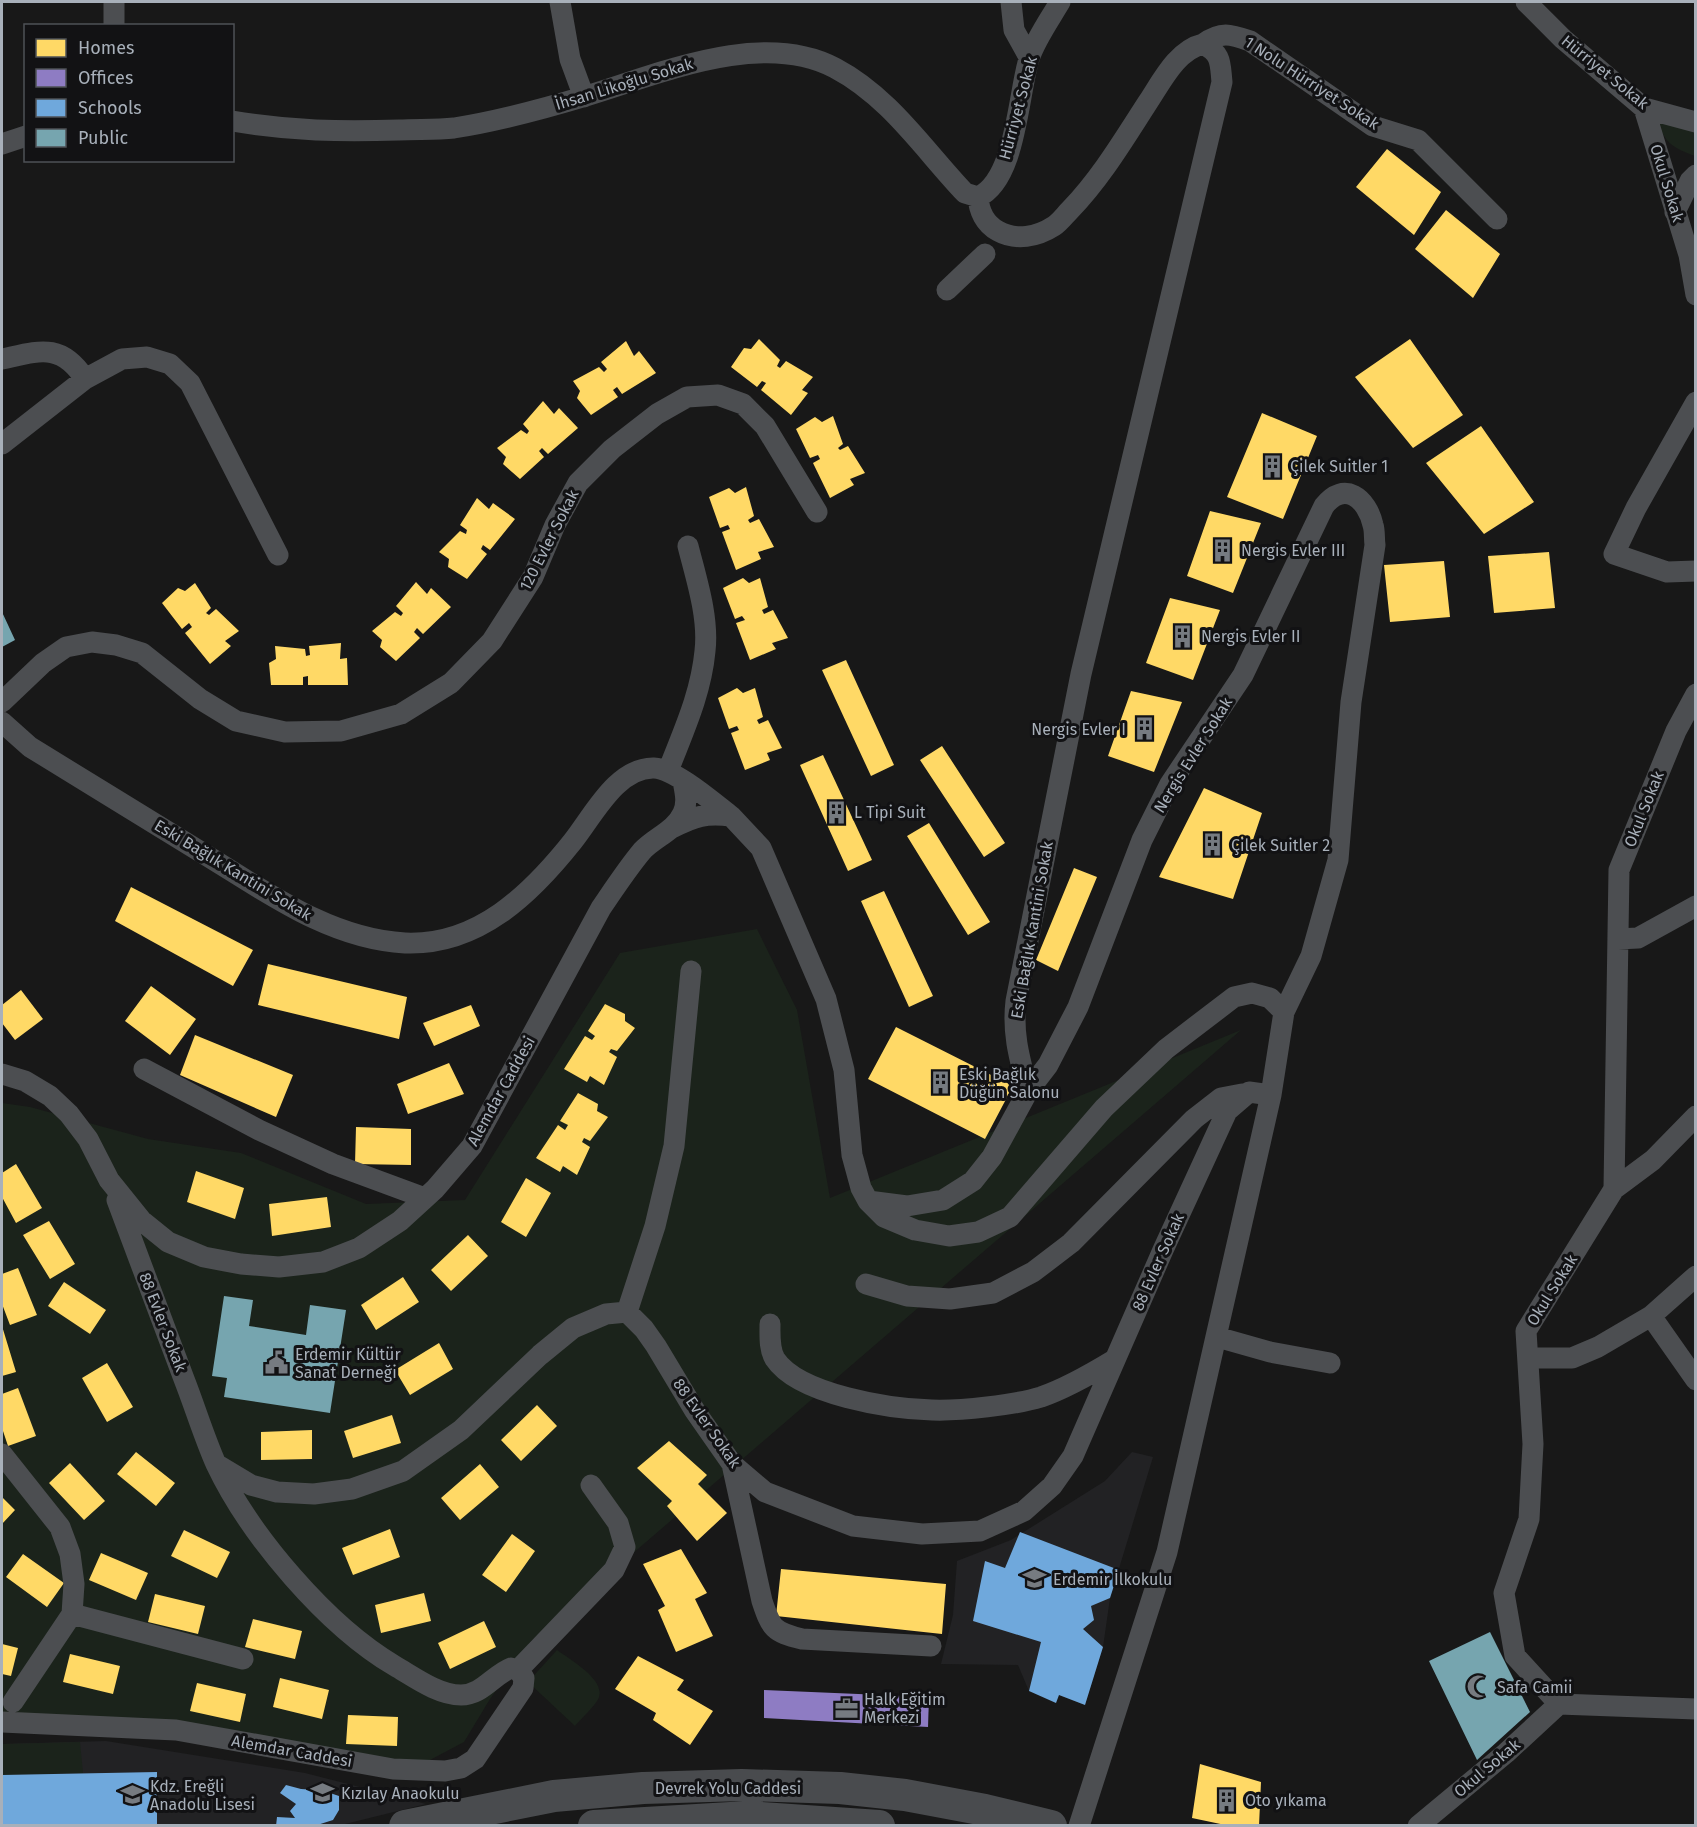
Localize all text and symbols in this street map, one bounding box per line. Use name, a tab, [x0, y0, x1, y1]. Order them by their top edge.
legend	[24, 24, 234, 162]
street label: Hürriyet Sokak	[1558, 31, 1653, 113]
street label: 1 Nolu Hürriyet Sokak	[1241, 32, 1383, 134]
text: Homes	[78, 37, 134, 59]
street label: İhsan Likoğlu Sokak	[553, 53, 696, 114]
street label: Hürriyet Sokak	[995, 53, 1041, 162]
text: Offices	[78, 67, 133, 89]
text: Schools	[78, 97, 142, 119]
text: Public	[78, 127, 128, 149]
street label: Okul Sokak	[1646, 142, 1688, 225]
building icon: Çilek Suitler 1	[1259, 453, 1285, 479]
place label: Çilek Suitler 1	[1290, 457, 1388, 477]
street label: 120 Evler Sokak	[515, 486, 583, 594]
building icon: Nergis Evler III	[1210, 537, 1236, 563]
place label: Nergis Evler III	[1241, 541, 1345, 560]
building icon: Nergis Evler II	[1170, 623, 1196, 649]
place label: Nergis Evler II	[1201, 627, 1300, 646]
street label: Nergis Evler Sokak	[1150, 693, 1237, 816]
building icon: Nergis Evler I	[1131, 716, 1157, 742]
place label: Nergis Evler I	[1031, 720, 1126, 739]
street label: Okul Sokak	[1620, 767, 1668, 850]
building icon: L Tipi Suit	[823, 799, 849, 825]
place label: L Tipi Suit	[854, 803, 926, 822]
street label: Eski Bağlık Kantini Sokak	[151, 816, 316, 925]
building icon: Çilek Suitler 2	[1200, 832, 1226, 858]
place label: Çilek Suitler 2	[1231, 836, 1330, 856]
street label: Eski Bağlık Kantini Sokak	[1007, 839, 1057, 1020]
street label: Alemdar Caddesi	[463, 1033, 539, 1149]
place label: Eski Bağlık Düğün Salonu	[959, 1065, 1060, 1102]
building icon: Eski Bağlık Düğün Salonu	[928, 1070, 954, 1096]
street label: 88 Evler Sokak	[1128, 1210, 1188, 1314]
street label: Okul Sokak	[1523, 1250, 1582, 1329]
street label: 88 Evler Sokak	[135, 1270, 191, 1375]
place label: Erdemir Kültür Sanat Derneği	[295, 1345, 401, 1382]
public building icon: Erdemir Kültür Sanat Derneği	[264, 1350, 290, 1376]
street label: 88 Evler Sokak	[669, 1375, 745, 1472]
school or university icon: Erdemir İlkokulu	[1022, 1566, 1048, 1592]
place label: Erdemir İlkokulu	[1053, 1569, 1172, 1589]
mosque icon: Safa Camii	[1466, 1674, 1492, 1700]
place label: Safa Camii	[1497, 1678, 1573, 1697]
place label: Halk Eğitim Merkezi	[864, 1690, 946, 1727]
office icon: Halk Eğitim Merkezi	[833, 1695, 859, 1721]
street label: Alemdar Caddesi	[230, 1731, 354, 1771]
street label: Okul Sokak	[1450, 1734, 1524, 1801]
place label: Kdz. Ereğli Anadolu Lisesi	[150, 1777, 255, 1814]
street label: Devrek Yolu Caddesi	[655, 1779, 801, 1798]
school or university icon: Kızılay Anaokulu	[310, 1780, 336, 1806]
school or university icon: Kdz. Ereğli Anadolu Lisesi	[119, 1782, 145, 1808]
place label: Kızılay Anaokulu	[341, 1784, 460, 1803]
building icon: Oto yıkama	[1214, 1787, 1240, 1813]
place label: Oto yıkama	[1245, 1791, 1327, 1810]

